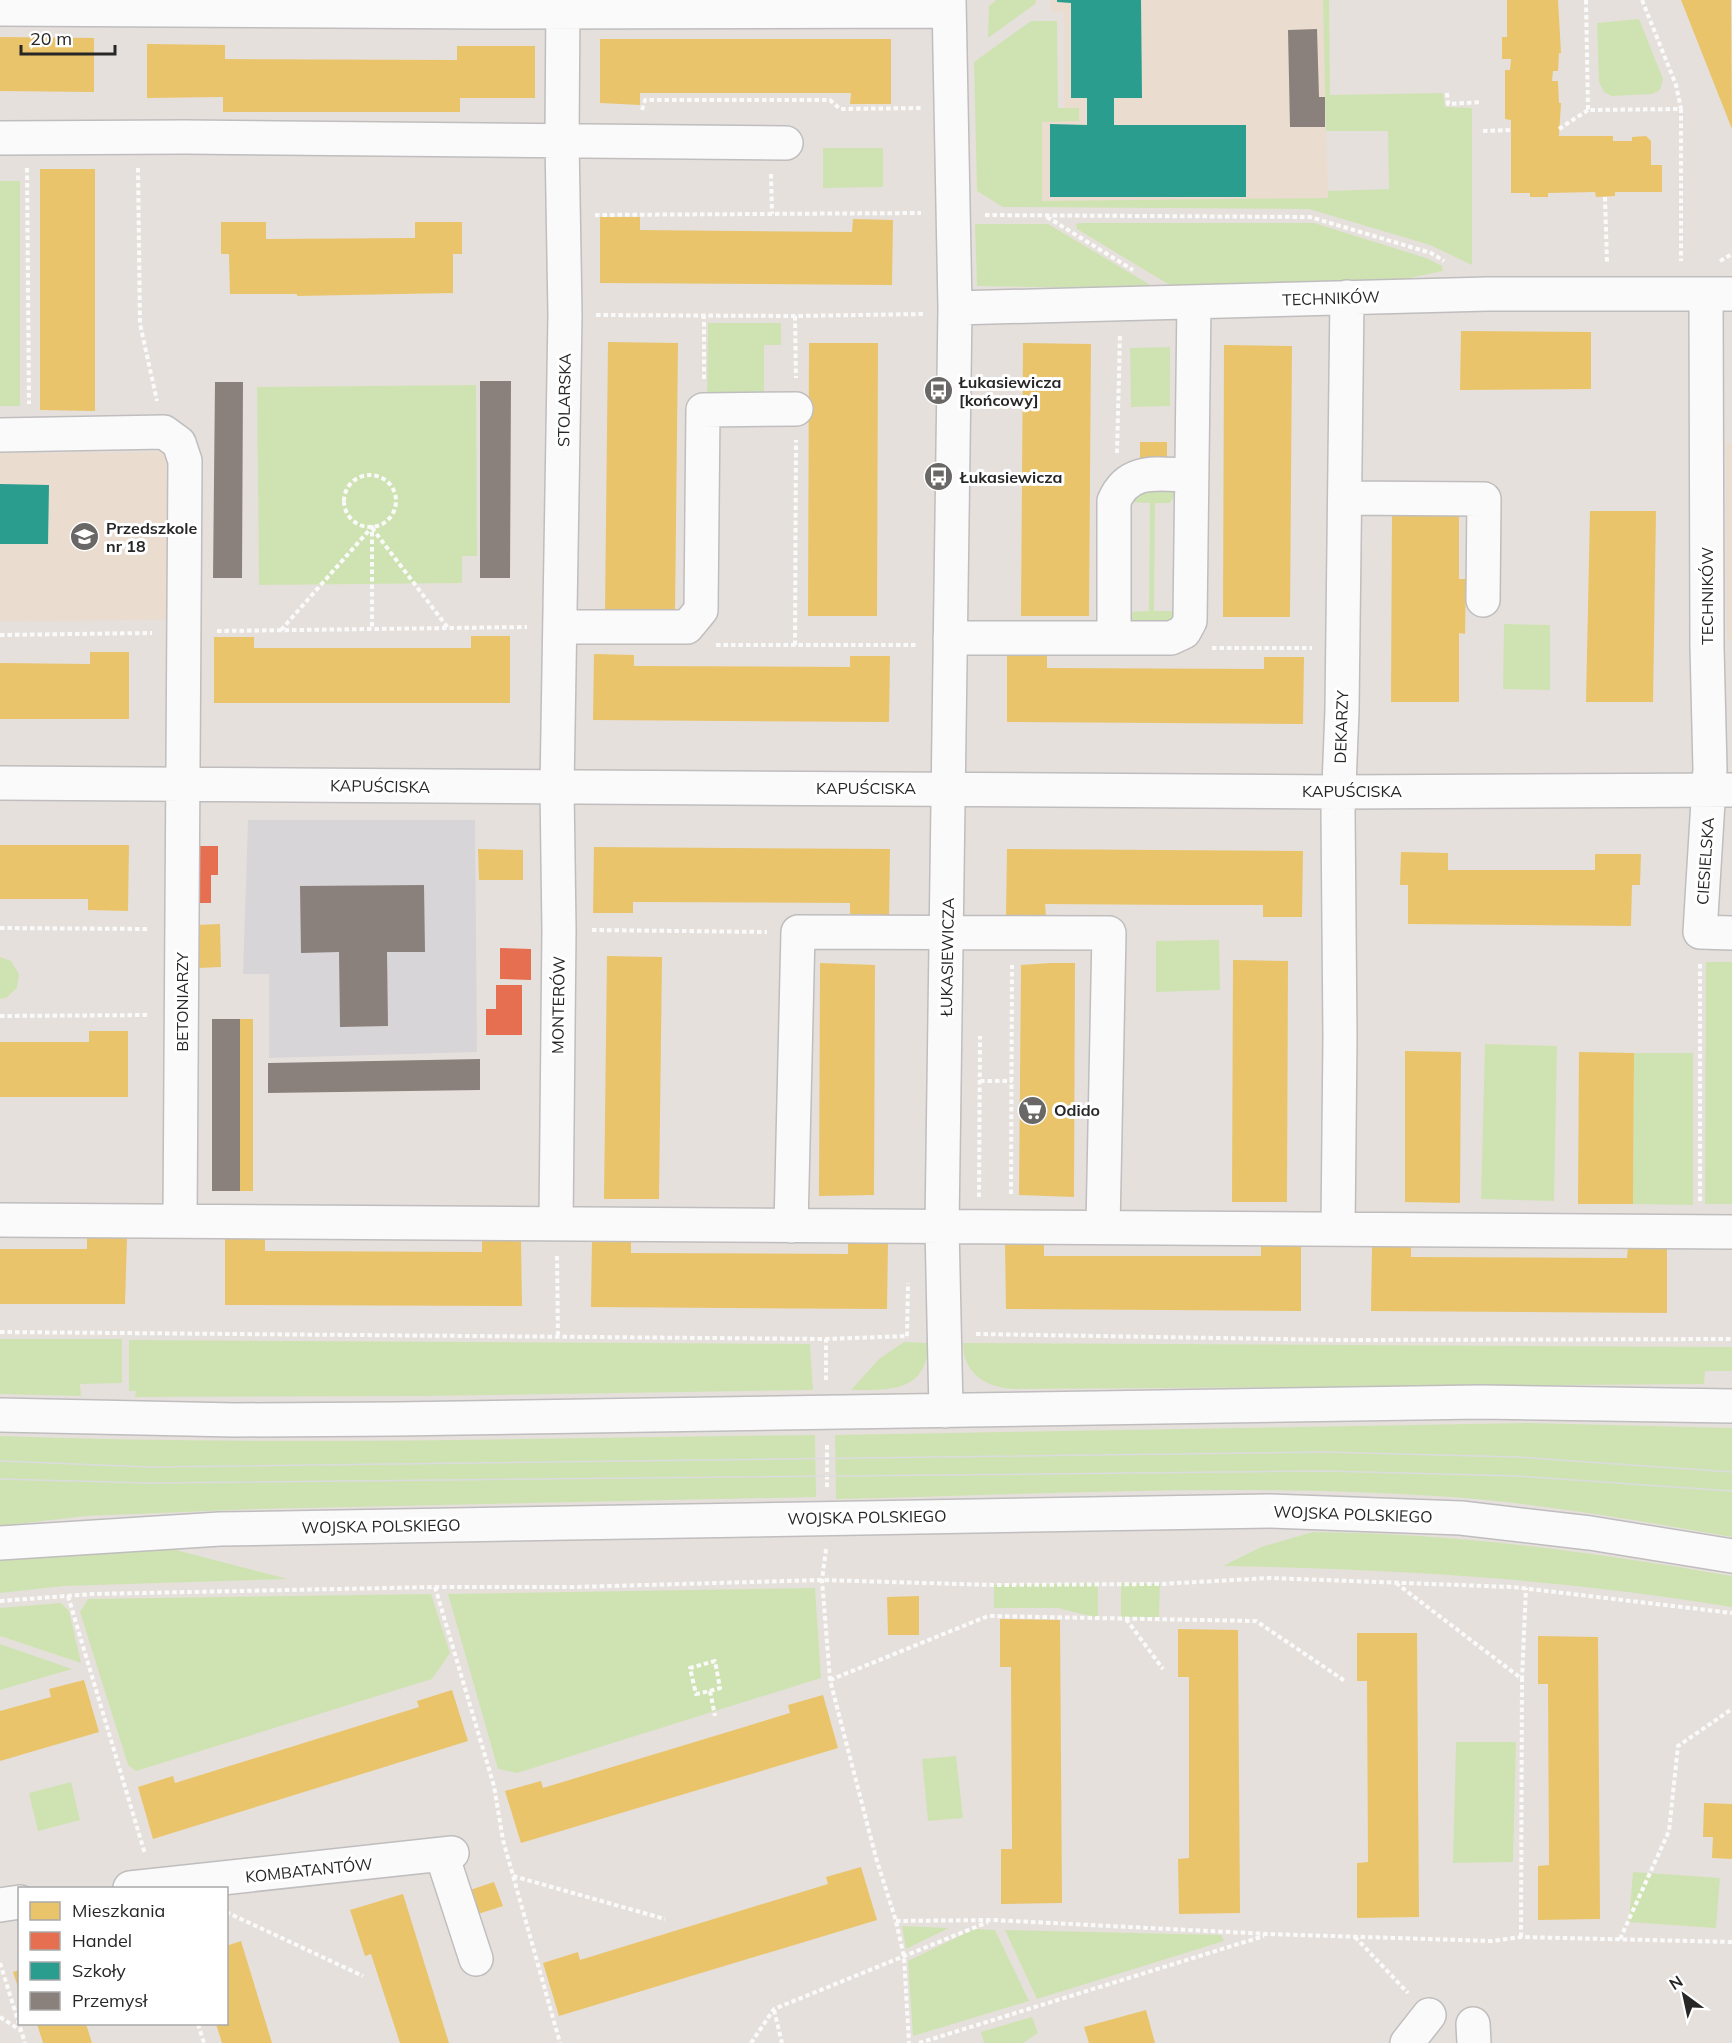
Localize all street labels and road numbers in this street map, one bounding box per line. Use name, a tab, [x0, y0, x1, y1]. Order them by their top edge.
street label: TECHNIKÓW	[1282, 286, 1380, 310]
street label: STOLARSKA	[553, 353, 575, 447]
street label: TECHNIKÓW	[1697, 547, 1717, 645]
street label: DEKARZY	[1330, 690, 1352, 764]
street label: KAPUŚCISKA	[330, 775, 430, 797]
street label: KAPUŚCISKA	[816, 778, 916, 798]
street label: KAPUŚCISKA	[1302, 781, 1402, 801]
street label: CIESIELSKA	[1692, 816, 1718, 905]
street label: ŁUKASIEWICZA	[936, 897, 958, 1018]
street label: BETONIARZY	[172, 952, 192, 1052]
street label: MONTERÓW	[547, 956, 569, 1054]
street label: WOJSKA POLSKIEGO	[1273, 1501, 1433, 1527]
street label: WOJSKA POLSKIEGO	[787, 1506, 947, 1528]
street label: WOJSKA POLSKIEGO	[301, 1515, 461, 1537]
street label: KOMBATANTÓW	[244, 1853, 374, 1887]

